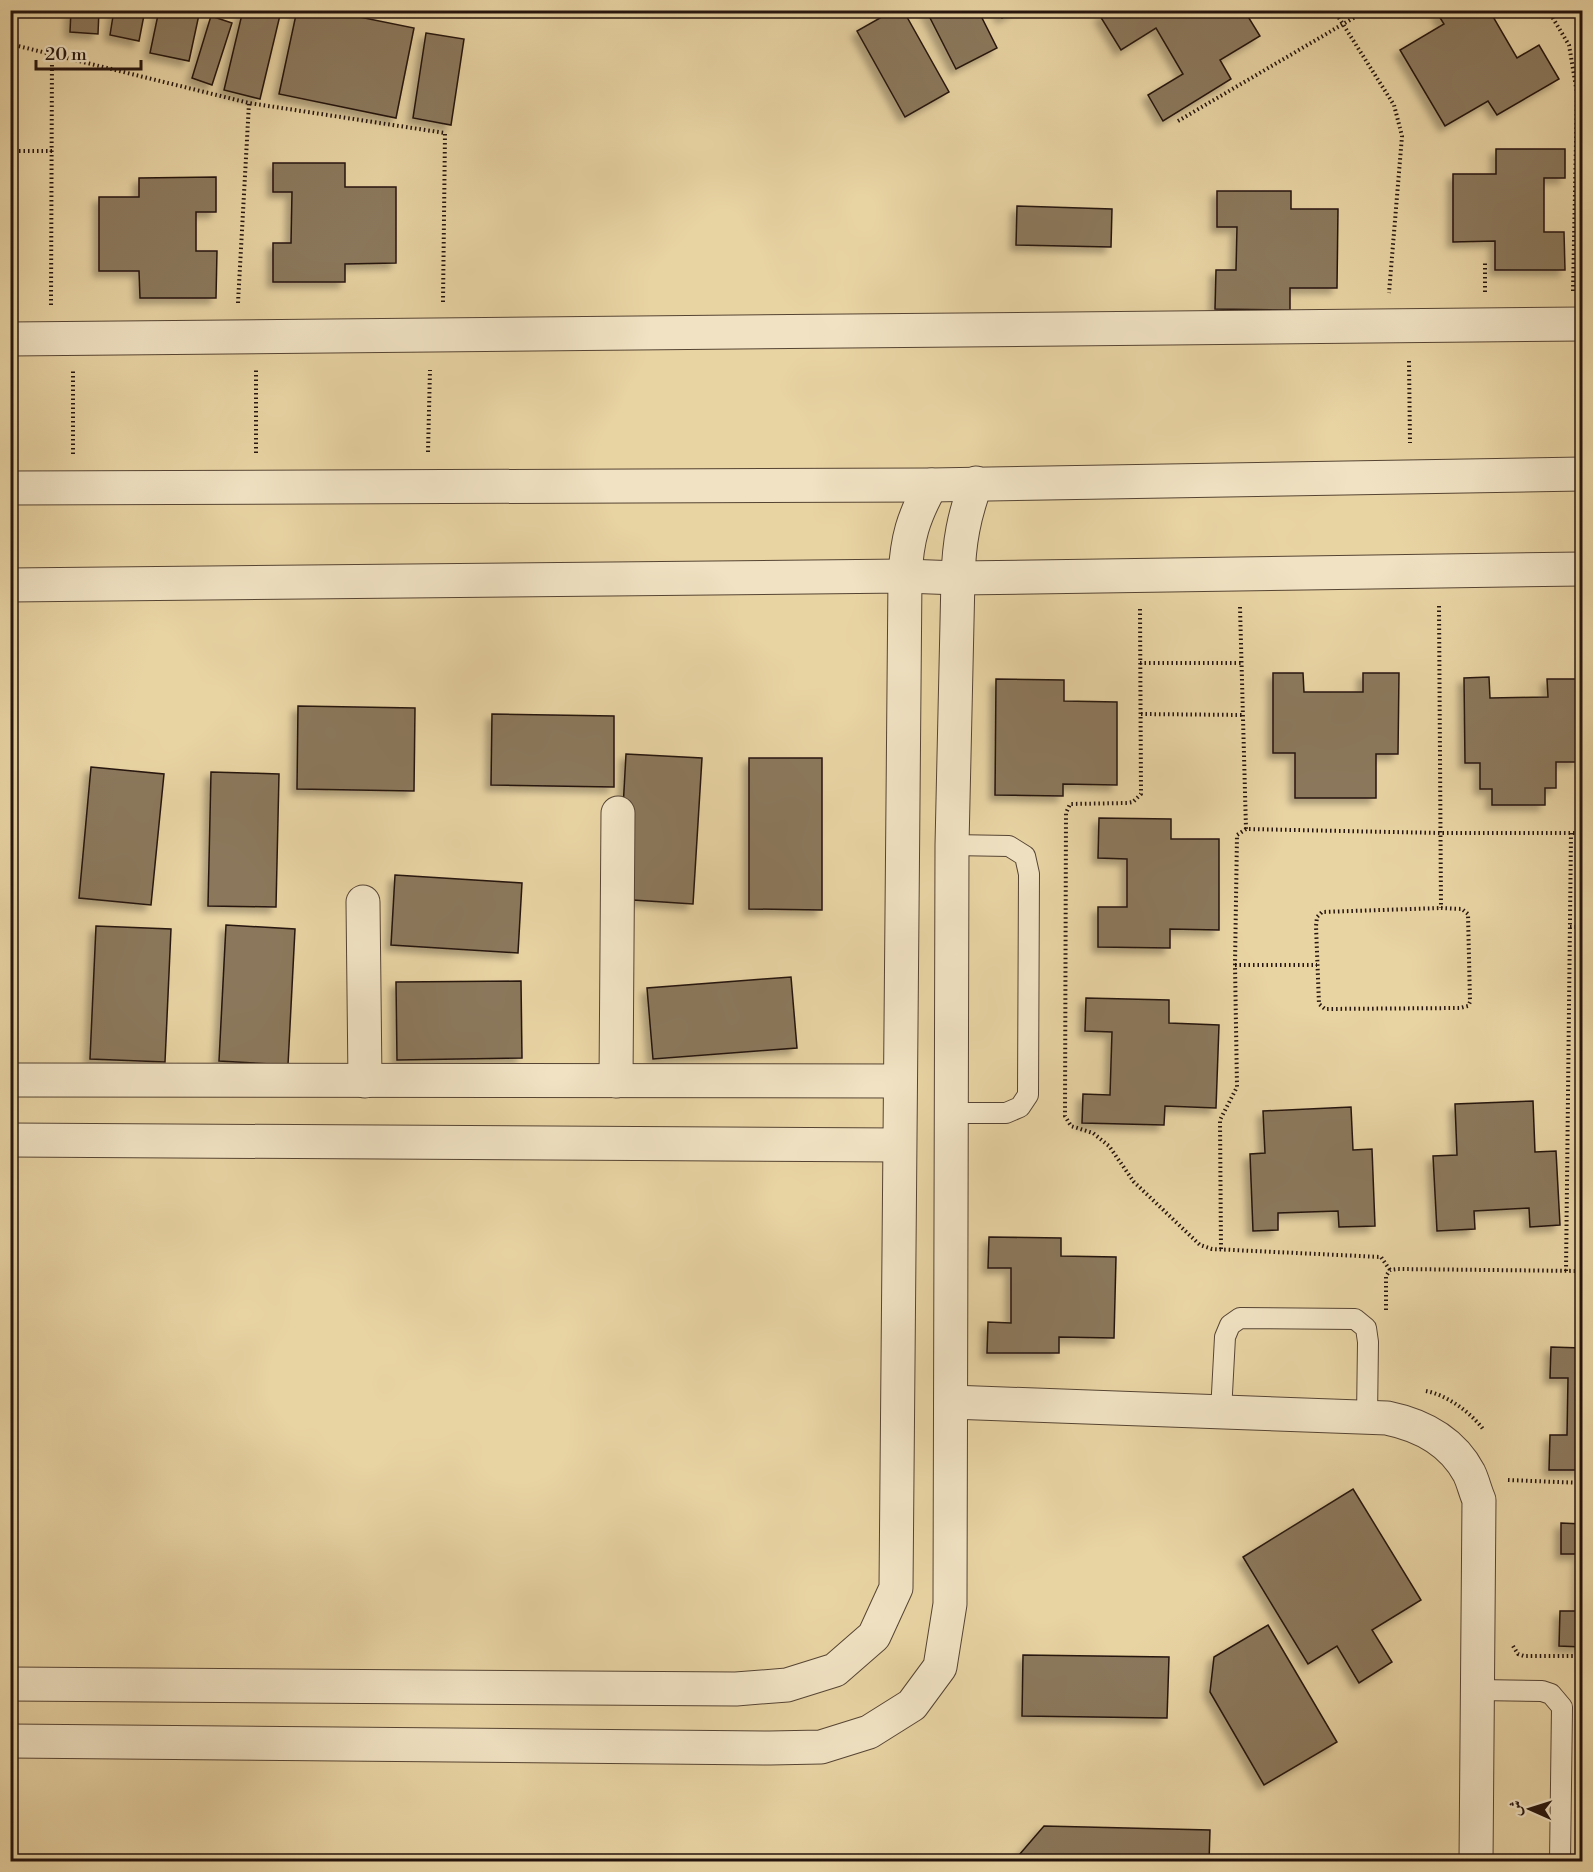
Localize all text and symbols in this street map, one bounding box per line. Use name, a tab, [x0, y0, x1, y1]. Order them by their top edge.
scale bar	[36, 33, 141, 71]
text: 20 m	[45, 43, 87, 66]
north arrow	[1500, 1779, 1560, 1839]
text: ش	[1506, 1800, 1526, 1817]

